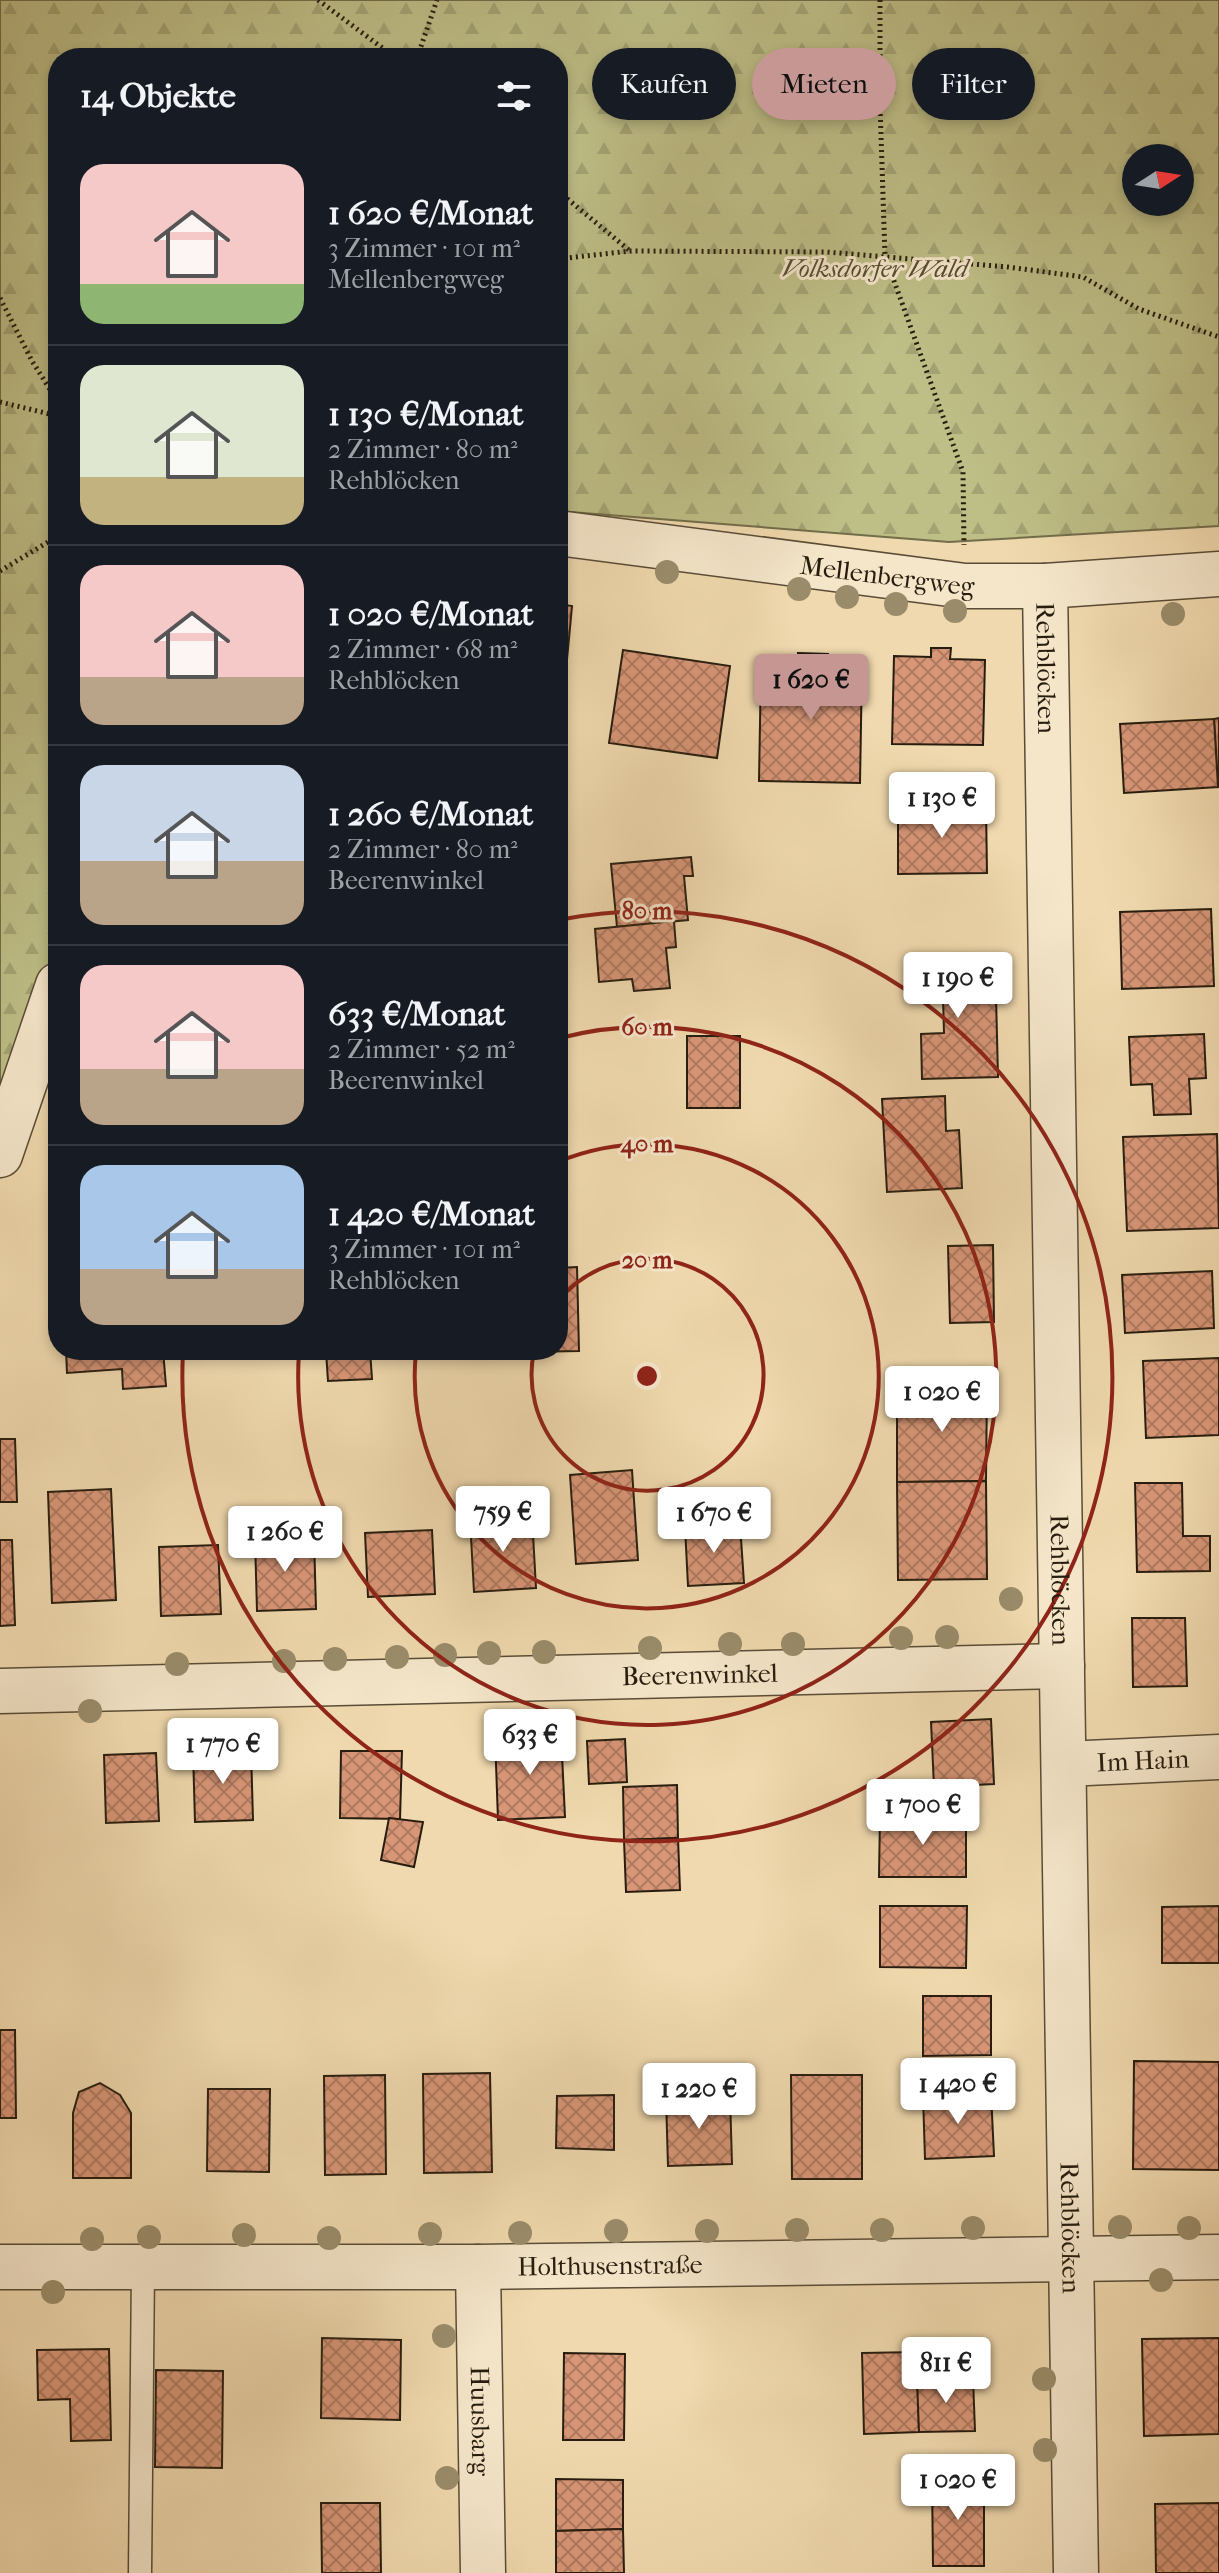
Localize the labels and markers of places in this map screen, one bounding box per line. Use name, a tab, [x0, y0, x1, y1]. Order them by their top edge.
pin: 1 620 €	[737, 654, 885, 722]
pin: 1 130 €	[868, 772, 1016, 840]
pin: 1 190 €	[884, 952, 1032, 1020]
centre of rings	[633, 1362, 661, 1390]
pin: 1 020 €	[868, 1366, 1016, 1434]
pin: 759 €	[447, 1486, 559, 1554]
pin: 1 670 €	[640, 1487, 788, 1555]
pin: 1 260 €	[211, 1506, 359, 1574]
pin: 633 €	[474, 1709, 586, 1777]
pin: 1 770 €	[149, 1718, 297, 1786]
pin: 1 700 €	[849, 1779, 997, 1847]
pin: 1 420 €	[884, 2058, 1032, 2126]
pin: 1 220 €	[625, 2063, 773, 2131]
pin: 811 €	[890, 2337, 1002, 2405]
pin: 1 020 €	[884, 2454, 1032, 2522]

